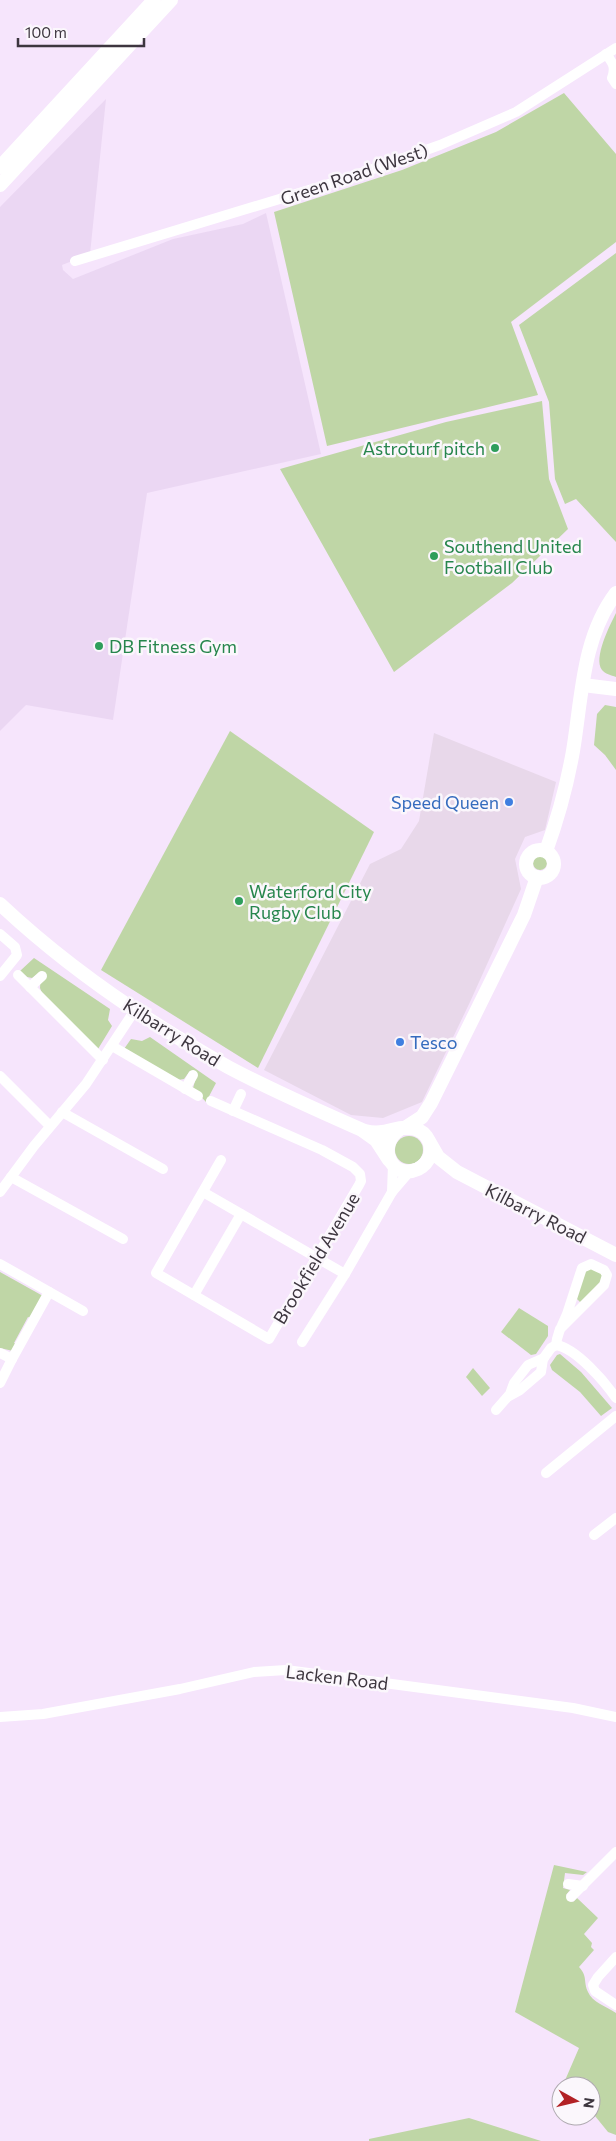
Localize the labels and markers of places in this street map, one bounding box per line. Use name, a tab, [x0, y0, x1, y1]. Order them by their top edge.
place label: Astroturf pitch	[363, 437, 485, 459]
marker: Astroturf pitch	[489, 442, 501, 454]
place label: Southend United Football Club	[444, 535, 582, 578]
marker: Southend United Football Club	[428, 550, 440, 562]
place label: DB Fitness Gym	[109, 635, 237, 657]
marker: DB Fitness Gym	[93, 640, 105, 652]
place label: Speed Queen	[391, 791, 499, 813]
marker: Speed Queen	[503, 796, 515, 808]
place label: Waterford City Rugby Club	[249, 880, 372, 923]
marker: Waterford City Rugby Club	[233, 895, 245, 907]
place label: Tesco	[410, 1031, 458, 1053]
marker: Tesco	[394, 1036, 406, 1048]

